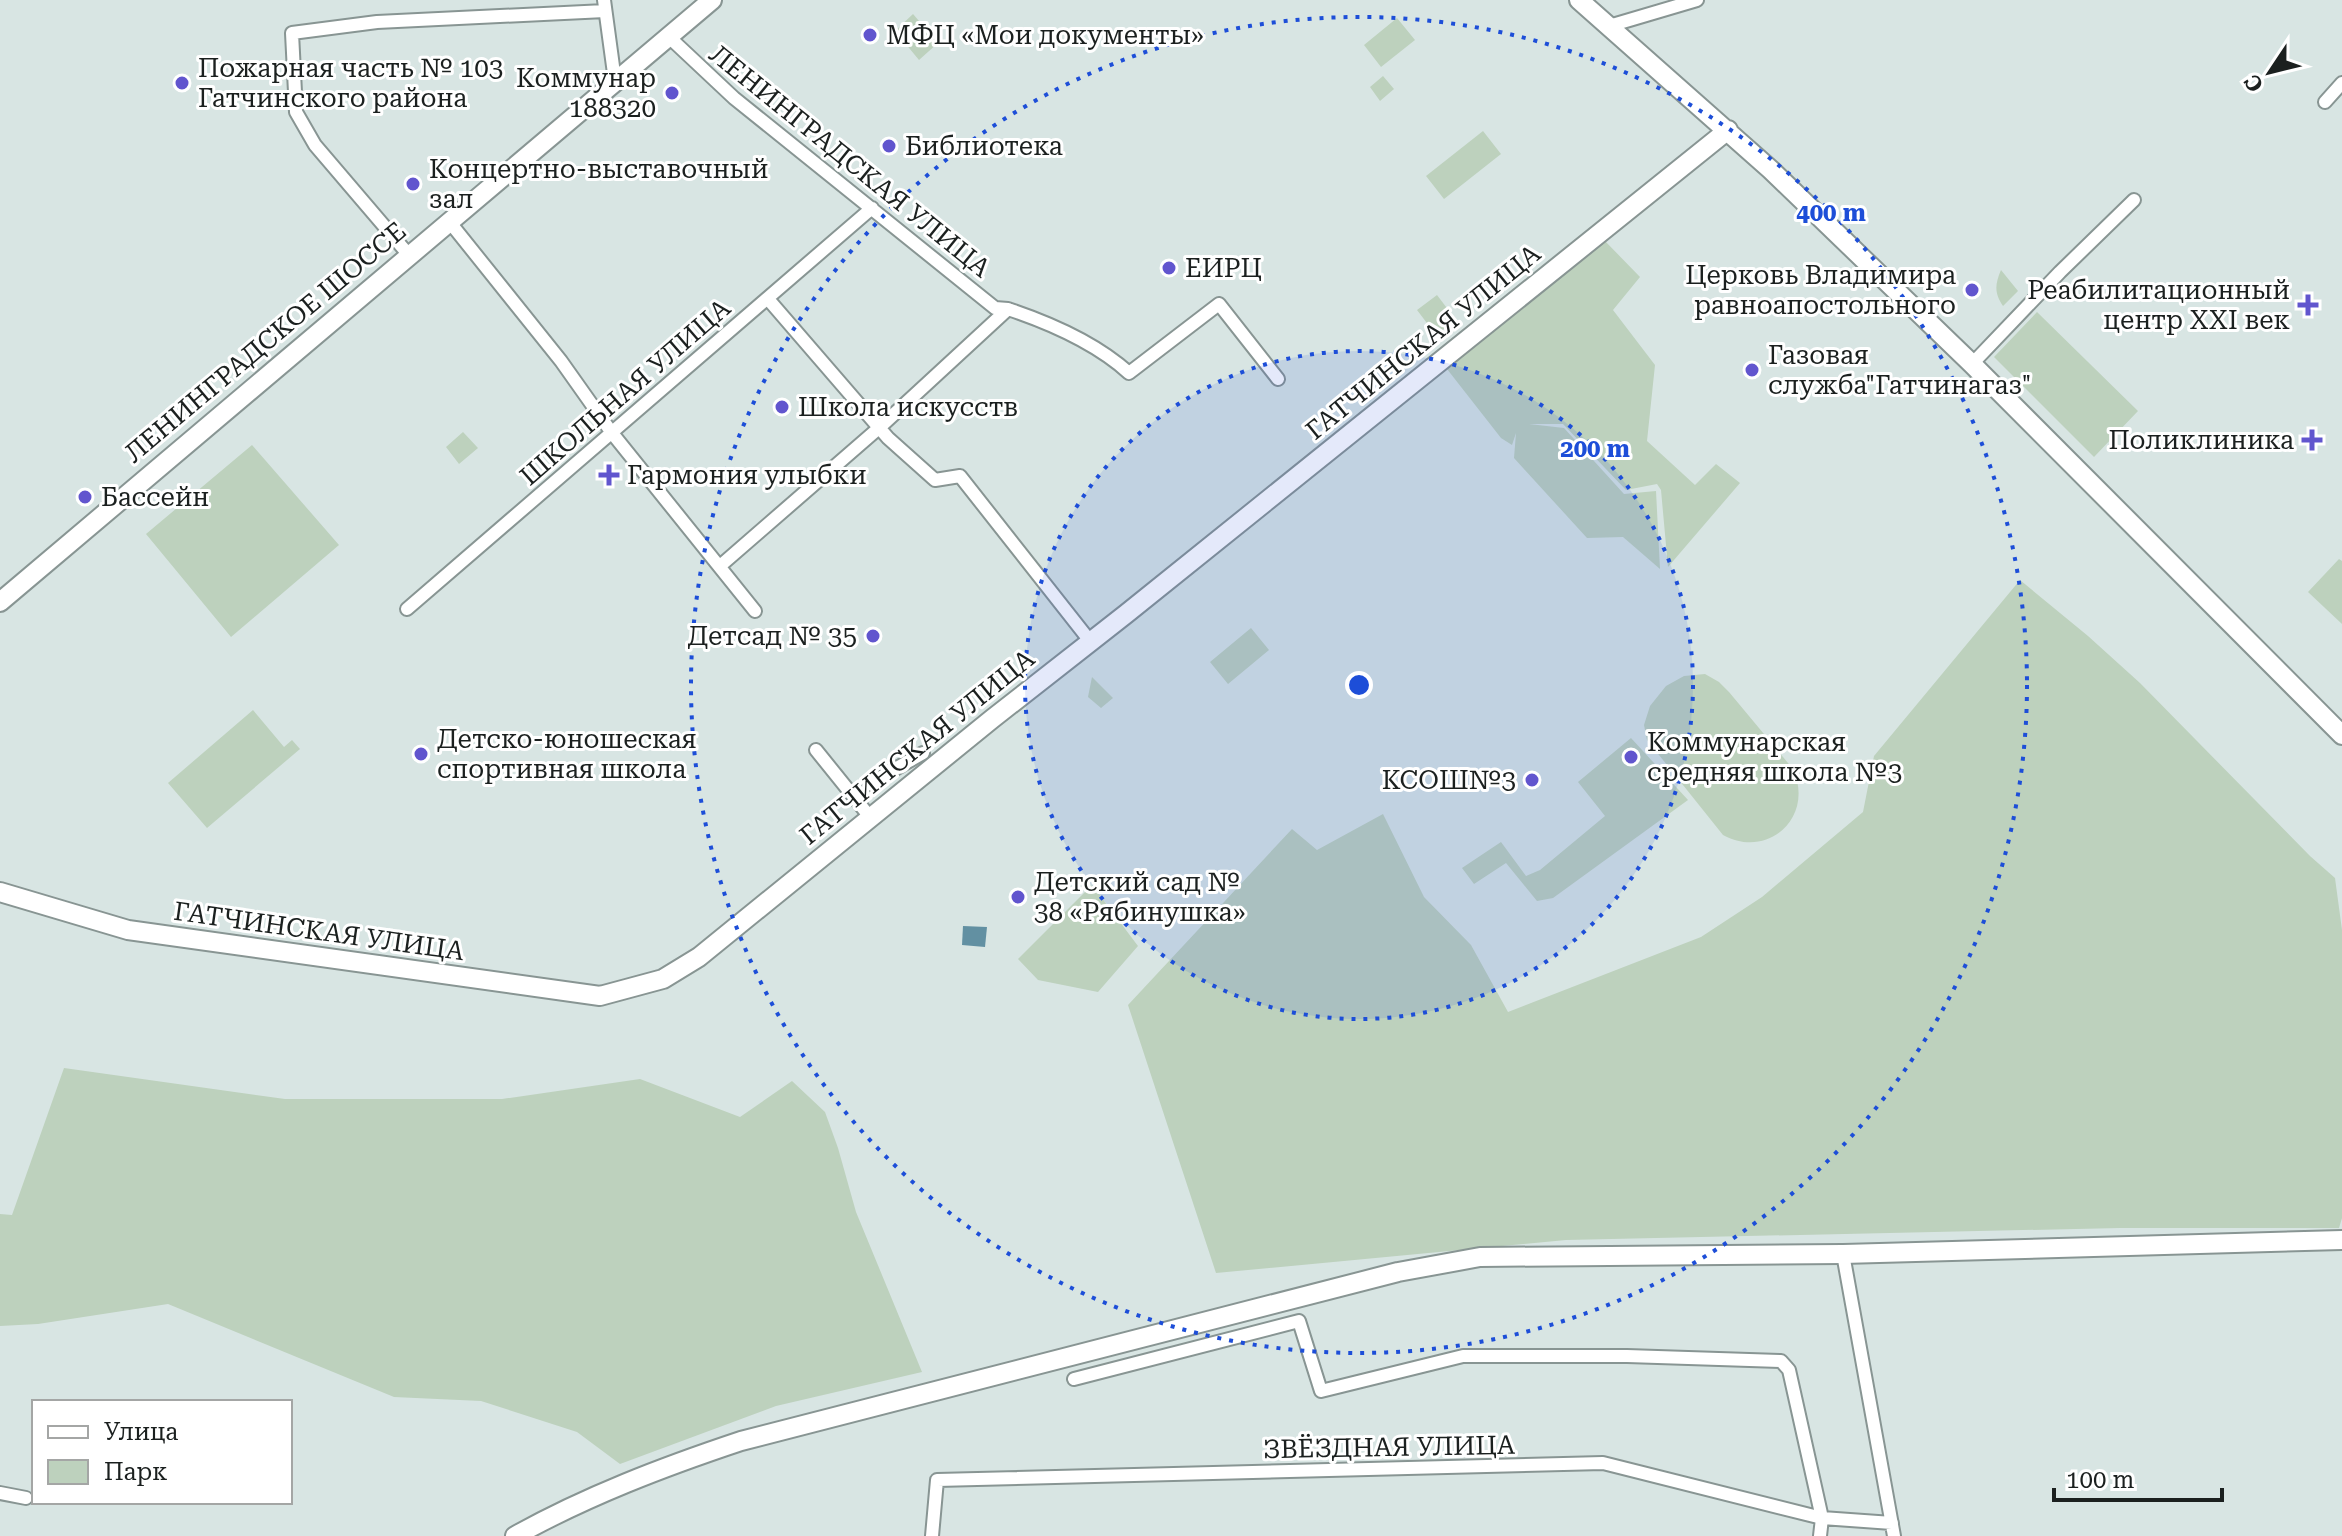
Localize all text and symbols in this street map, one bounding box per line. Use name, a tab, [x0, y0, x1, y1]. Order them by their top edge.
place label: МФЦ «Мои документы»	[886, 20, 1204, 50]
marker: МФЦ «Мои документы»	[861, 26, 879, 44]
north arrow	[2230, 32, 2310, 112]
street label: ЛЕНИНГРАДСКАЯ УЛИЦА	[704, 39, 996, 283]
place label: Пожарная часть № 103 Гатчинского района	[198, 53, 503, 113]
place label: Коммунар 188320	[516, 63, 656, 123]
text: С	[2239, 70, 2269, 97]
marker: Пожарная часть № 103 Гатчинского района	[173, 74, 191, 92]
marker: Коммунар 188320	[663, 84, 681, 102]
place label: Библиотека	[905, 131, 1063, 161]
marker: Библиотека	[880, 137, 898, 155]
place label: Концертно-выставочный зал	[429, 154, 768, 214]
marker: Концертно-выставочный зал	[404, 175, 422, 193]
text: 400 m	[1796, 199, 1866, 227]
street label: ЛЕНИНГРАДСКОЕ ШОССЕ	[118, 216, 412, 468]
street label: ГАТЧИНСКАЯ УЛИЦА	[1300, 238, 1546, 446]
place label: ЕИРЦ	[1185, 253, 1262, 283]
marker: ЕИРЦ	[1160, 259, 1178, 277]
place label: Церковь Владимира равноапостольного	[1685, 260, 1956, 320]
place label: Реабилитационный центр ХХI век	[2027, 275, 2290, 335]
marker: Церковь Владимира равноапостольного	[1963, 281, 1981, 299]
street label: ШКОЛЬНАЯ УЛИЦА	[514, 293, 736, 491]
marker: Реабилитационный центр ХХI век	[2297, 294, 2319, 316]
place label: Газовая служба"Гатчинагаз"	[1768, 340, 2031, 400]
marker: Газовая служба"Гатчинагаз"	[1743, 361, 1761, 379]
place label: Школа искусств	[798, 392, 1018, 422]
marker: Школа искусств	[773, 398, 791, 416]
place label: Поликлиника	[2108, 425, 2294, 455]
marker: Поликлиника	[2301, 429, 2323, 451]
text: 200 m	[1560, 435, 1630, 463]
place label: Гармония улыбки	[627, 460, 867, 490]
marker: Гармония улыбки	[598, 464, 620, 486]
place label: Бассейн	[101, 482, 209, 512]
marker: Бассейн	[76, 488, 94, 506]
place label: Детсад № 35	[687, 621, 857, 651]
marker: Детсад № 35	[864, 627, 882, 645]
street label: ГАТЧИНСКАЯ УЛИЦА	[794, 643, 1040, 851]
centre of rings	[1345, 671, 1373, 699]
place label: Детско-юношеская спортивная школа	[437, 724, 697, 784]
place label: Коммунарская средняя школа №3	[1647, 727, 1902, 787]
marker: Детско-юношеская спортивная школа	[412, 745, 430, 763]
marker: Коммунарская средняя школа №3	[1622, 748, 1640, 766]
place label: КСОШ№3	[1382, 765, 1516, 795]
marker: КСОШ№3	[1523, 771, 1541, 789]
place label: Детский сад № 38 «Рябинушка»	[1034, 867, 1245, 927]
marker: Детский сад № 38 «Рябинушка»	[1009, 888, 1027, 906]
street label: ГАТЧИНСКАЯ УЛИЦА	[172, 896, 466, 966]
legend	[32, 1400, 292, 1504]
text: Улица	[104, 1418, 178, 1446]
street label: ЗВЁЗДНАЯ УЛИЦА	[1263, 1429, 1515, 1464]
scale bar	[2054, 1452, 2222, 1502]
text: Парк	[104, 1458, 167, 1486]
text: 100 m	[2066, 1466, 2134, 1494]

